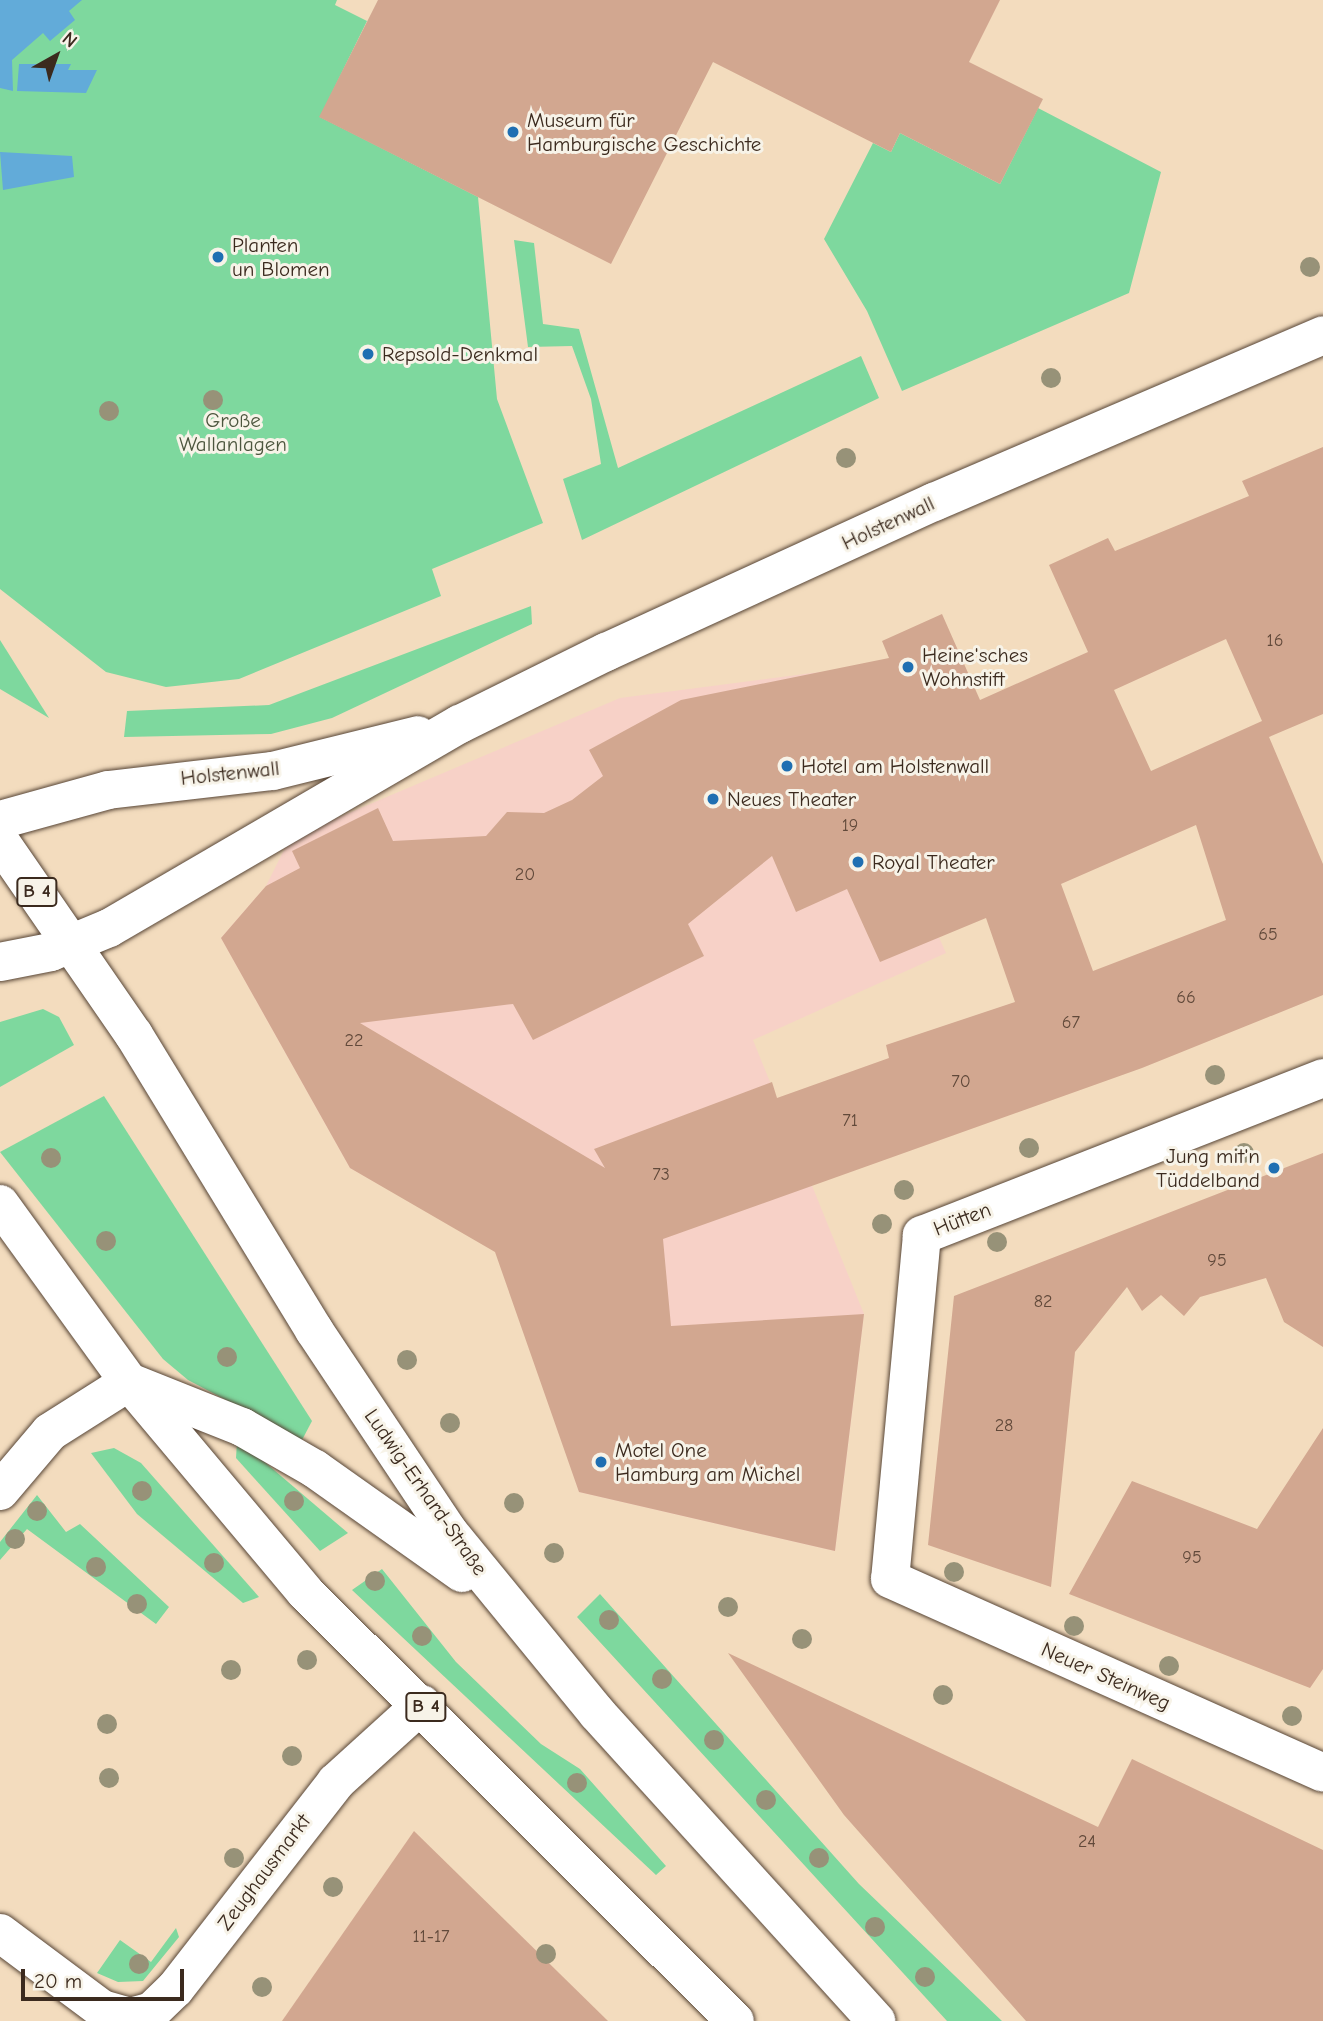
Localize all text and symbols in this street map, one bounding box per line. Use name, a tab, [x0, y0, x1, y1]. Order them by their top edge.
north arrow	[21, 21, 91, 91]
text: N	[58, 27, 81, 52]
place label: Museum für Hamburgische Geschichte	[527, 107, 761, 157]
marker: Museum für Hamburgische Geschichte	[505, 124, 521, 140]
place label: Planten un Blomen	[232, 232, 330, 282]
marker: Planten un Blomen	[210, 249, 226, 265]
place label: Repsold-Denkmal	[382, 341, 538, 367]
marker: Repsold-Denkmal	[360, 346, 376, 362]
park label: Große Wallanlagen	[179, 407, 287, 457]
street label: Holstenwall	[838, 491, 938, 555]
house number: 16	[1267, 630, 1283, 652]
place label: Heine'sches Wohnstift	[922, 642, 1028, 692]
marker: Heine'sches Wohnstift	[900, 659, 916, 675]
place label: Hotel am Holstenwall	[801, 753, 989, 779]
street label: Holstenwall	[179, 755, 281, 791]
marker: Hotel am Holstenwall	[779, 758, 795, 774]
place label: Neues Theater	[727, 786, 856, 812]
marker: Neues Theater	[705, 791, 721, 807]
house number: 19	[842, 815, 858, 837]
place label: Royal Theater	[872, 849, 995, 875]
marker: Royal Theater	[850, 854, 866, 870]
house number: 20	[515, 864, 535, 886]
road number: B 4	[16, 876, 58, 908]
house number: 65	[1258, 924, 1278, 946]
house number: 66	[1176, 987, 1196, 1009]
house number: 67	[1062, 1012, 1080, 1034]
house number: 22	[345, 1030, 363, 1052]
house number: 70	[951, 1071, 971, 1093]
house number: 71	[842, 1110, 858, 1132]
place label: Jung mit'n Tüddelband	[1156, 1143, 1260, 1193]
marker: Jung mit'n Tüddelband	[1266, 1160, 1282, 1176]
house number: 73	[652, 1164, 670, 1186]
street label: Hütten	[930, 1197, 994, 1241]
house number: 95	[1207, 1250, 1227, 1272]
house number: 82	[1034, 1291, 1052, 1313]
street label: Ludwig-Erhard-Straße	[359, 1404, 493, 1580]
house number: 28	[995, 1415, 1013, 1437]
place label: Motel One Hamburg am Michel	[615, 1437, 800, 1487]
marker: Motel One Hamburg am Michel	[593, 1454, 609, 1470]
house number: 95	[1182, 1547, 1202, 1569]
street label: Neuer Steinweg	[1038, 1636, 1174, 1716]
road number: B 4	[405, 1692, 447, 1722]
street label: Zeughausmarkt	[212, 1809, 316, 1935]
house number: 24	[1078, 1831, 1096, 1853]
house number: 11-17	[412, 1926, 450, 1948]
scale bar	[24, 1954, 187, 1998]
text: 20 m	[34, 1969, 82, 1993]

